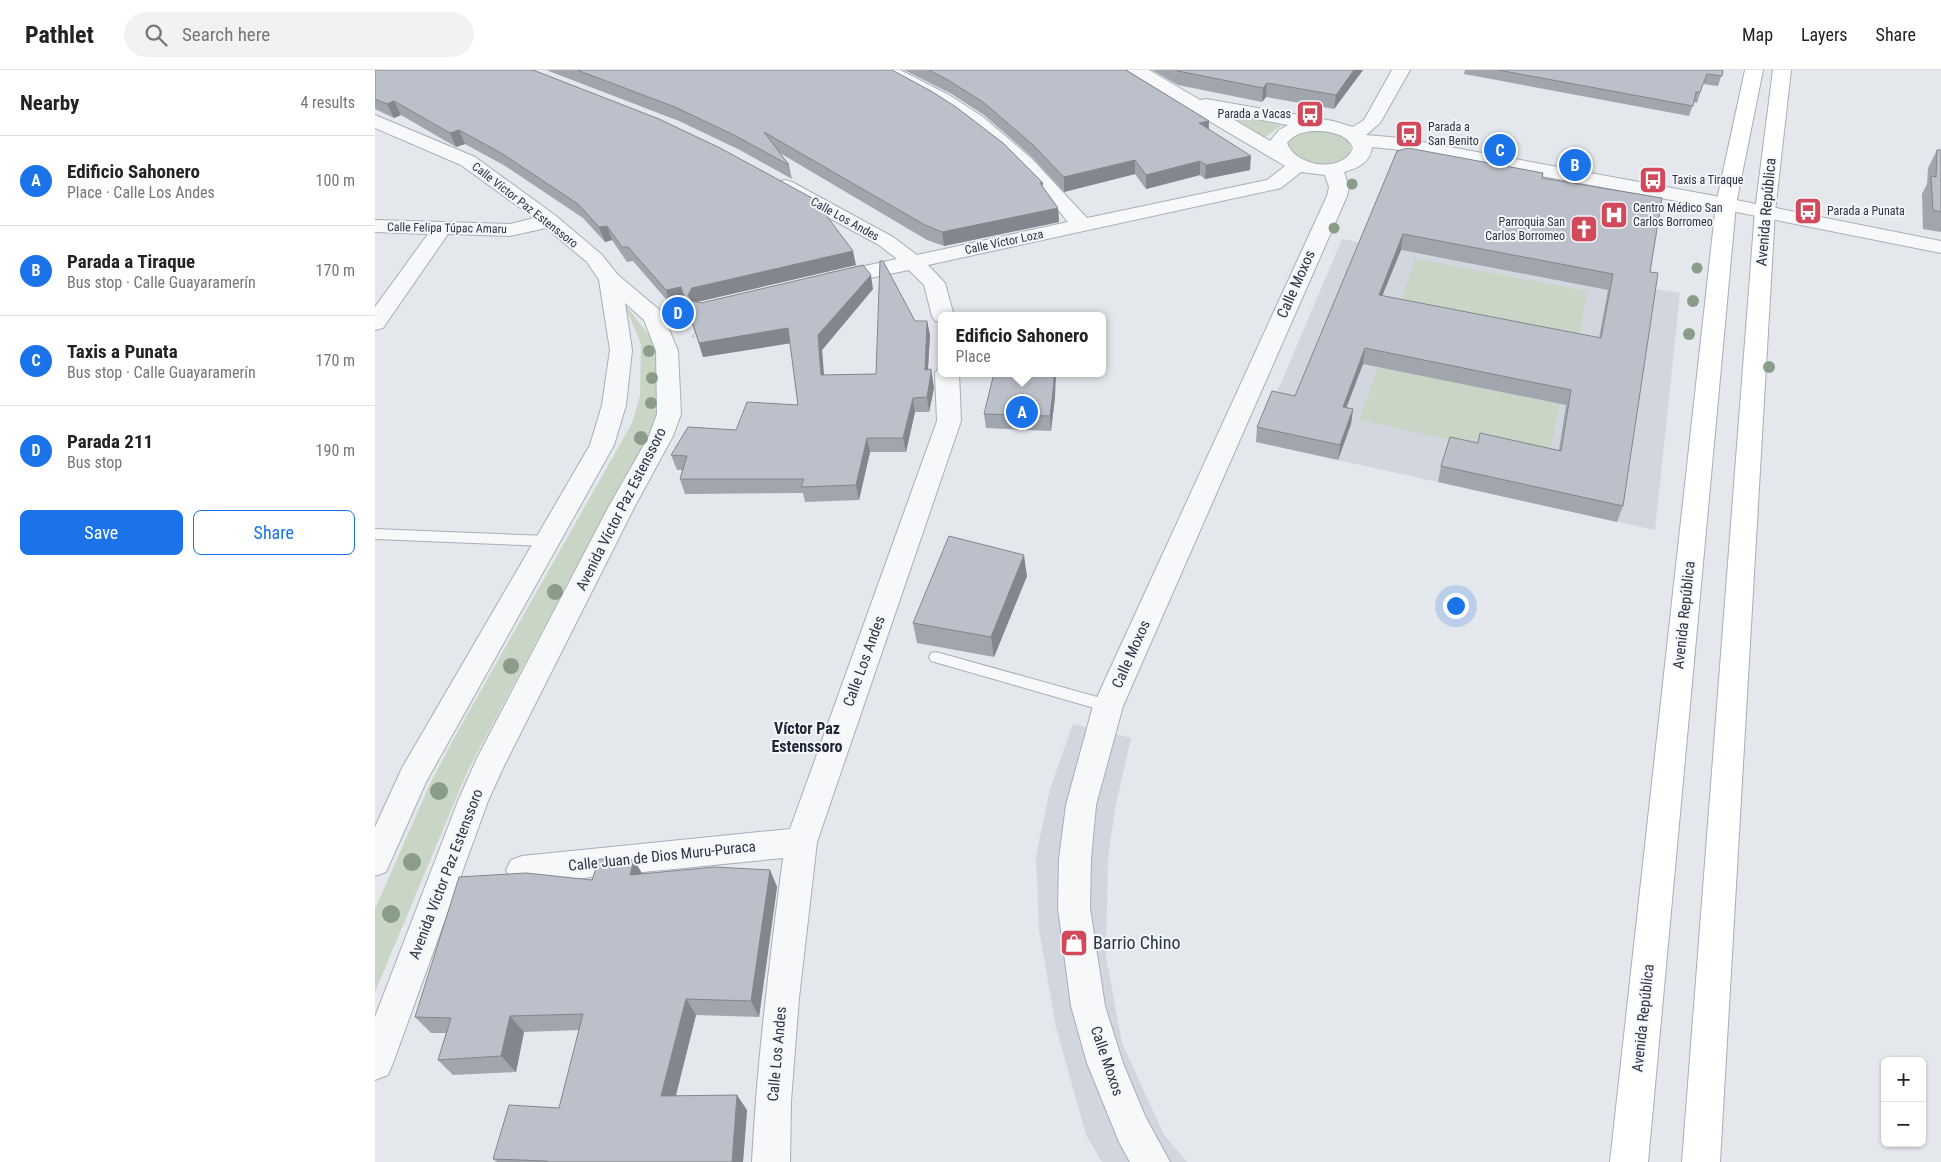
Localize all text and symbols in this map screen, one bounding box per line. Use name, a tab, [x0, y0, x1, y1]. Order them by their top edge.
search box	[124, 12, 474, 57]
text: Pathlet	[25, 21, 94, 49]
icon: search	[142, 21, 170, 49]
text: Search here	[182, 23, 270, 46]
text: Map	[1742, 24, 1773, 45]
text: Layers	[1801, 24, 1848, 45]
text: Share	[1876, 24, 1916, 45]
text: Nearby	[20, 91, 79, 115]
text: 4 results	[300, 93, 355, 112]
bus stop icon: Parada a Vacas	[1295, 99, 1325, 129]
place label: Parada a Vacas	[1218, 107, 1291, 121]
bus stop icon: Parada a San Benito	[1394, 119, 1424, 149]
place label: Parada a San Benito	[1428, 120, 1479, 148]
pin: C	[1484, 131, 1516, 169]
pin: B	[1559, 146, 1591, 184]
street label: Avenida República	[1752, 157, 1780, 267]
street label: Calle Víctor Paz Estenssoro	[469, 159, 581, 251]
text: Edificio Sahonero	[67, 160, 200, 183]
bus stop icon: Taxis a Tiraque	[1638, 165, 1668, 195]
text: A	[31, 171, 41, 190]
text: 100 m	[316, 171, 355, 190]
place label: Taxis a Tiraque	[1672, 173, 1744, 187]
text: Place · Calle Los Andes	[67, 183, 215, 202]
street label: Calle Los Andes	[808, 194, 882, 244]
bus stop icon: Parada a Punata	[1793, 196, 1823, 226]
hospital icon: Centro Médico San Carlos Borromeo	[1599, 200, 1629, 230]
place label: Centro Médico San Carlos Borromeo	[1633, 201, 1723, 229]
place label: Parada a Punata	[1827, 204, 1905, 218]
church icon: Parroquia San Carlos Borromeo	[1569, 214, 1599, 244]
place label: Parroquia San Carlos Borromeo	[1485, 215, 1565, 243]
street label: Calle Felipa Túpac Amaru	[387, 220, 507, 236]
street label: Calle Víctor Loza	[963, 227, 1045, 257]
street label: Calle Moxos	[1273, 247, 1319, 321]
text: Parada a Tiraque	[67, 250, 195, 273]
text: B	[32, 261, 40, 280]
text: 170 m	[316, 261, 355, 280]
text: Bus stop · Calle Guayaramerín	[67, 273, 256, 292]
pin: D	[662, 294, 694, 332]
popup	[938, 312, 1106, 377]
text: Edificio Sahonero	[956, 324, 1088, 347]
text: Taxis a Punata	[67, 340, 178, 363]
text: Place	[956, 347, 991, 366]
text: C	[31, 351, 41, 370]
text: 170 m	[316, 351, 355, 370]
text: Bus stop · Calle Guayaramerín	[67, 363, 256, 382]
pin: A	[1006, 393, 1038, 431]
street label: Avenida Víctor Paz Estenssoro	[572, 424, 670, 594]
text: Parada 211	[67, 430, 153, 453]
text: D	[31, 441, 41, 460]
text: 190 m	[316, 441, 355, 460]
text: Bus stop	[67, 453, 122, 472]
button: Save	[20, 510, 183, 555]
button: Share	[193, 510, 355, 555]
street label: Avenida República	[1669, 560, 1699, 670]
your location	[1443, 593, 1469, 619]
street label: Calle Los Andes	[839, 613, 889, 709]
street label: Calle Moxos	[1108, 617, 1154, 691]
district label: Víctor Paz Estenssoro	[771, 719, 843, 756]
street label: Avenida Víctor Paz Estenssoro	[405, 786, 487, 962]
street label: Calle Juan de Dios Muru-Puraca	[567, 837, 757, 875]
shop icon: Barrio Chino	[1059, 928, 1089, 958]
place label: Barrio Chino	[1093, 932, 1181, 953]
street label: Avenida República	[1628, 963, 1658, 1073]
street label: Calle Los Andes	[764, 1006, 790, 1102]
street label: Calle Moxos	[1087, 1024, 1127, 1098]
map controls	[1881, 1057, 1926, 1147]
button: +	[1881, 1057, 1926, 1102]
button: −	[1881, 1102, 1926, 1147]

